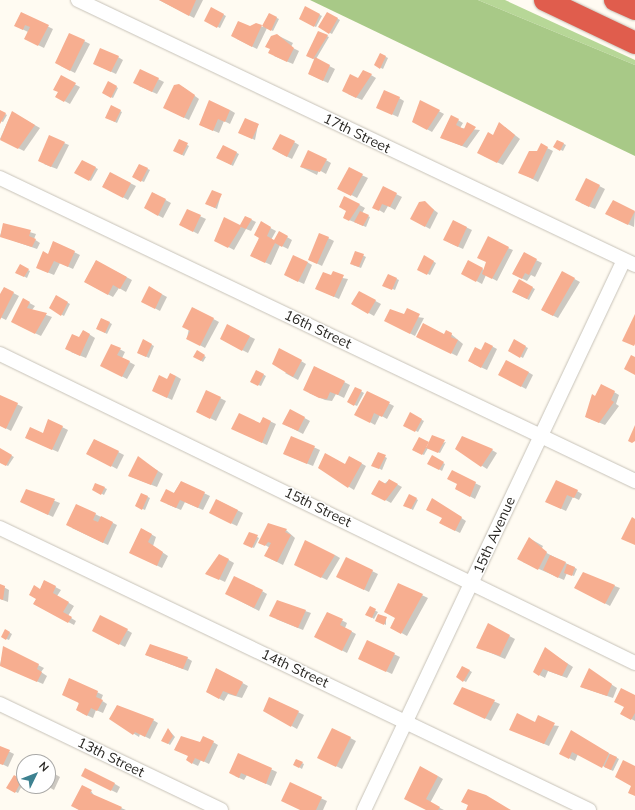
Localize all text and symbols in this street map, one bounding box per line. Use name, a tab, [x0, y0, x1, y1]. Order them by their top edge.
street label: 17th Street	[321, 110, 393, 156]
street label: 16th Street	[282, 306, 354, 352]
street label: 15th Street	[282, 484, 354, 530]
street label: 15th Avenue	[470, 494, 518, 576]
street label: 14th Street	[259, 645, 331, 691]
street label: 13th Street	[75, 734, 147, 780]
north arrow	[16, 754, 56, 794]
text: N	[36, 759, 52, 774]

